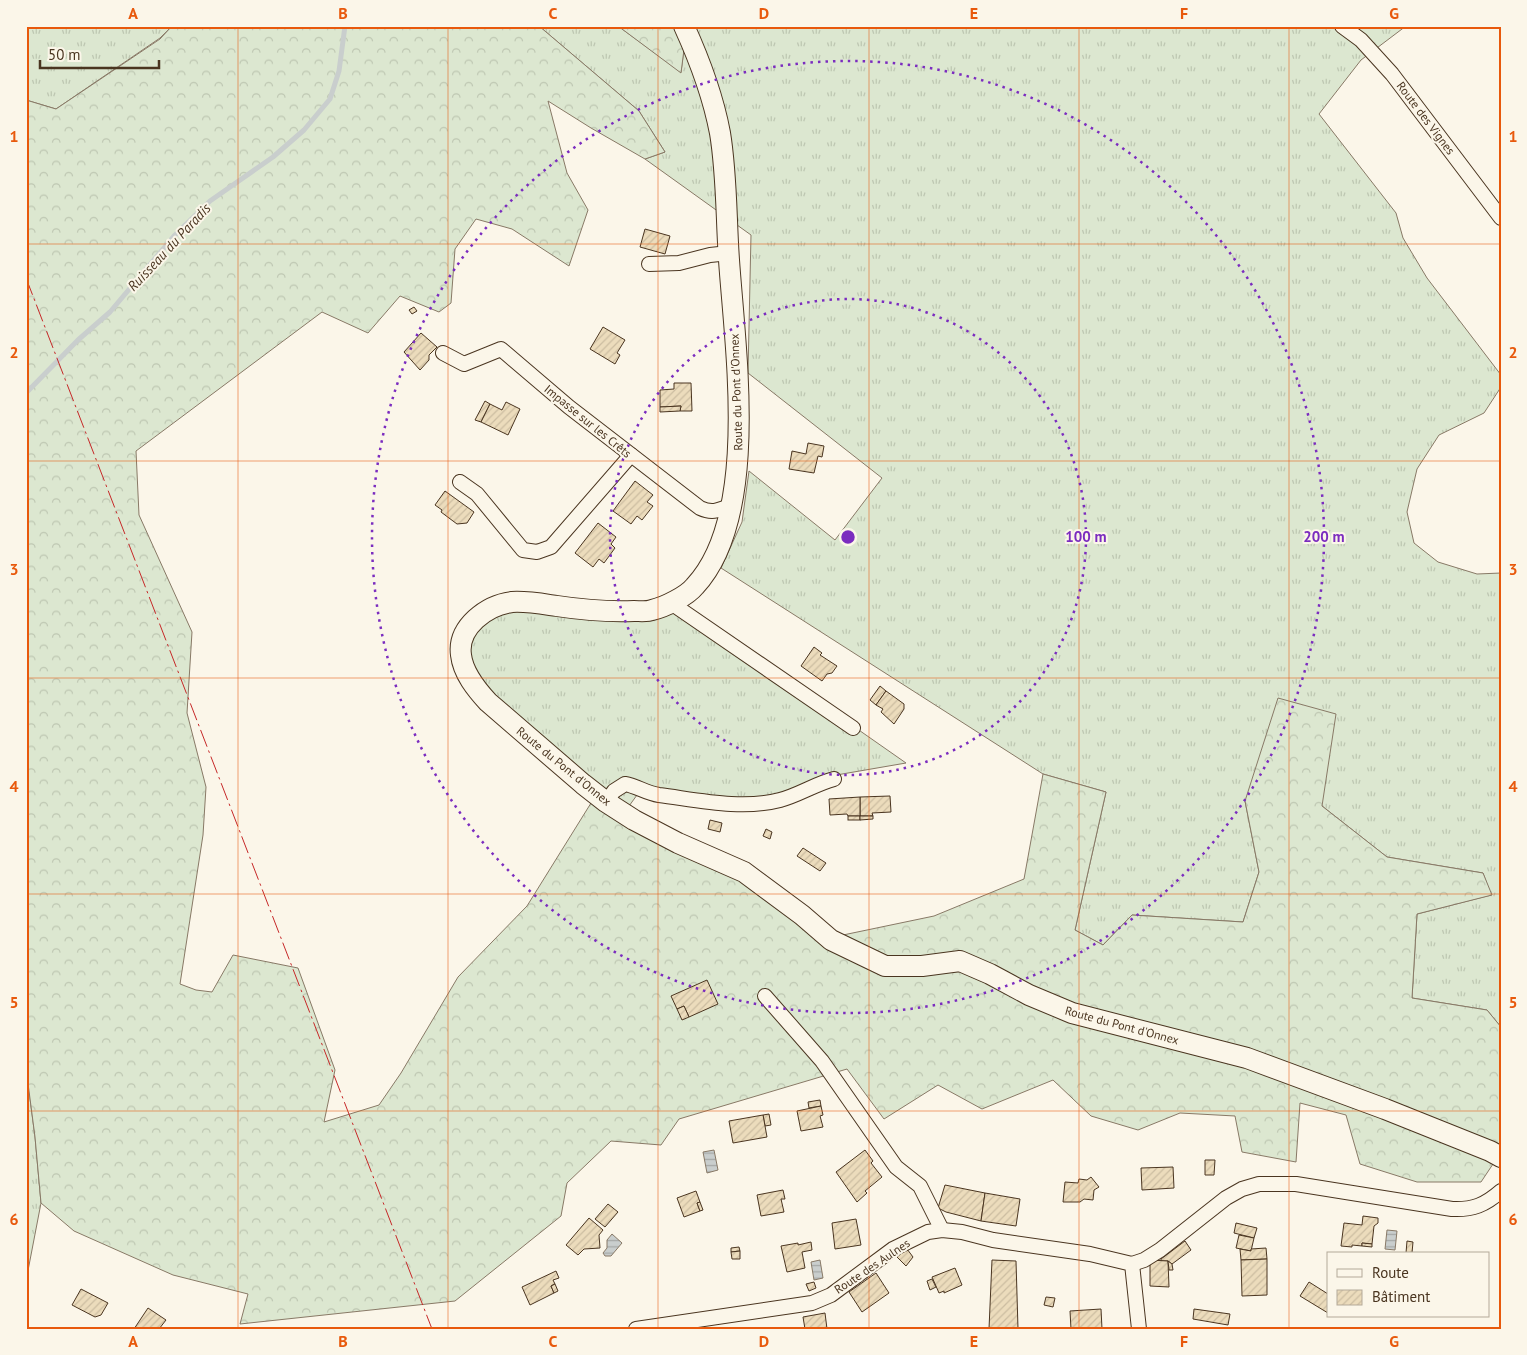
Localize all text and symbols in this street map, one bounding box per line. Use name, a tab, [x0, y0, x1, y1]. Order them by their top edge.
text: A	[128, 3, 138, 23]
text: B	[338, 3, 348, 23]
text: C	[549, 3, 558, 23]
text: D	[759, 3, 769, 23]
text: E	[970, 3, 978, 23]
text: F	[1180, 3, 1188, 23]
text: G	[1389, 3, 1399, 23]
scale bar	[40, 38, 159, 70]
text: 50 m	[48, 45, 81, 64]
street label: Route des Vignes	[1394, 79, 1458, 157]
text: 1	[9, 126, 19, 146]
text: 1	[1508, 126, 1518, 146]
water label: Ruisseau du Paradis	[124, 199, 215, 295]
street label: Route du Pont d'Onnex	[726, 333, 746, 451]
text: 2	[9, 342, 19, 362]
text: 2	[1508, 342, 1518, 362]
street label: Impasse sur les Crêts	[541, 381, 635, 461]
text: 100 m	[1065, 527, 1107, 546]
text: 200 m	[1303, 527, 1345, 546]
centre of rings	[839, 528, 857, 546]
text: 3	[9, 559, 19, 579]
text: 3	[1508, 559, 1518, 579]
street label: Route du Pont d'Onnex	[514, 723, 614, 809]
text: 4	[9, 776, 19, 796]
text: 4	[1508, 776, 1518, 796]
text: 5	[9, 992, 19, 1012]
text: 5	[1508, 992, 1518, 1012]
street label: Route du Pont d'Onnex	[1063, 1003, 1181, 1047]
text: 6	[9, 1209, 19, 1229]
text: 6	[1508, 1209, 1518, 1229]
street label: Route des Aulnes	[831, 1235, 913, 1297]
legend	[1327, 1252, 1490, 1318]
text: Route	[1372, 1263, 1409, 1282]
text: Bâtiment	[1372, 1287, 1430, 1306]
text: A	[128, 1331, 138, 1351]
text: B	[338, 1331, 348, 1351]
text: C	[549, 1331, 558, 1351]
text: D	[759, 1331, 769, 1351]
text: E	[970, 1331, 978, 1351]
text: F	[1180, 1331, 1188, 1351]
text: G	[1389, 1331, 1399, 1351]

